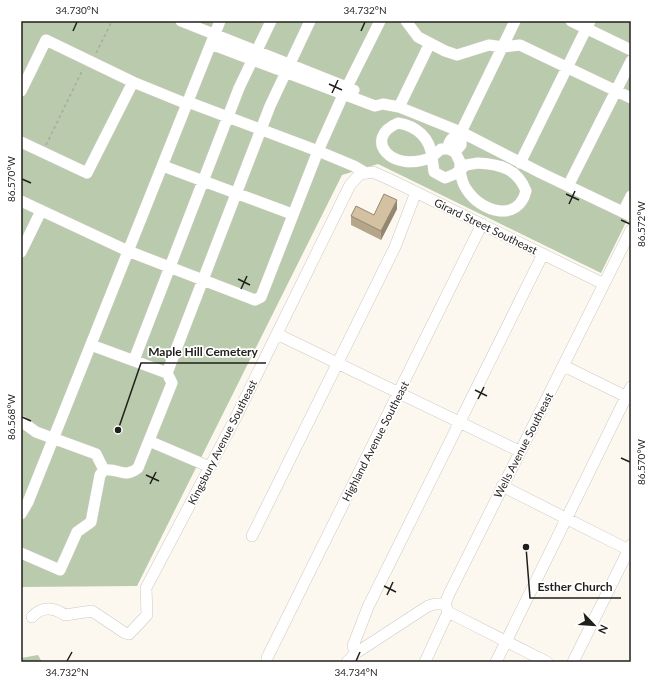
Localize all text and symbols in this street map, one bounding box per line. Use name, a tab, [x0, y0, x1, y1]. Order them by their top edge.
text: 34.730°N	[55, 4, 99, 16]
text: 34.732°N	[343, 4, 387, 16]
text: 86.570°W	[5, 155, 17, 202]
street label: Girard Street Southeast	[432, 195, 540, 257]
text: 86.572°W	[635, 200, 647, 247]
callout: Maple Hill Cemetery	[141, 339, 266, 363]
text: Maple Hill Cemetery	[148, 344, 259, 359]
street label: Kingsbury Avenue Southeast	[185, 377, 259, 507]
street label: Highland Avenue Southeast	[339, 379, 411, 503]
street label: Wells Avenue Southeast	[491, 390, 555, 500]
text: 86.568°W	[5, 393, 17, 440]
text: 86.570°W	[635, 438, 647, 485]
callout: Esther Church	[530, 574, 621, 598]
text: Esther Church	[537, 579, 613, 594]
north arrow	[574, 605, 614, 645]
text: N	[596, 623, 611, 636]
text: 34.732°N	[45, 666, 89, 678]
text: 34.734°N	[334, 666, 378, 678]

